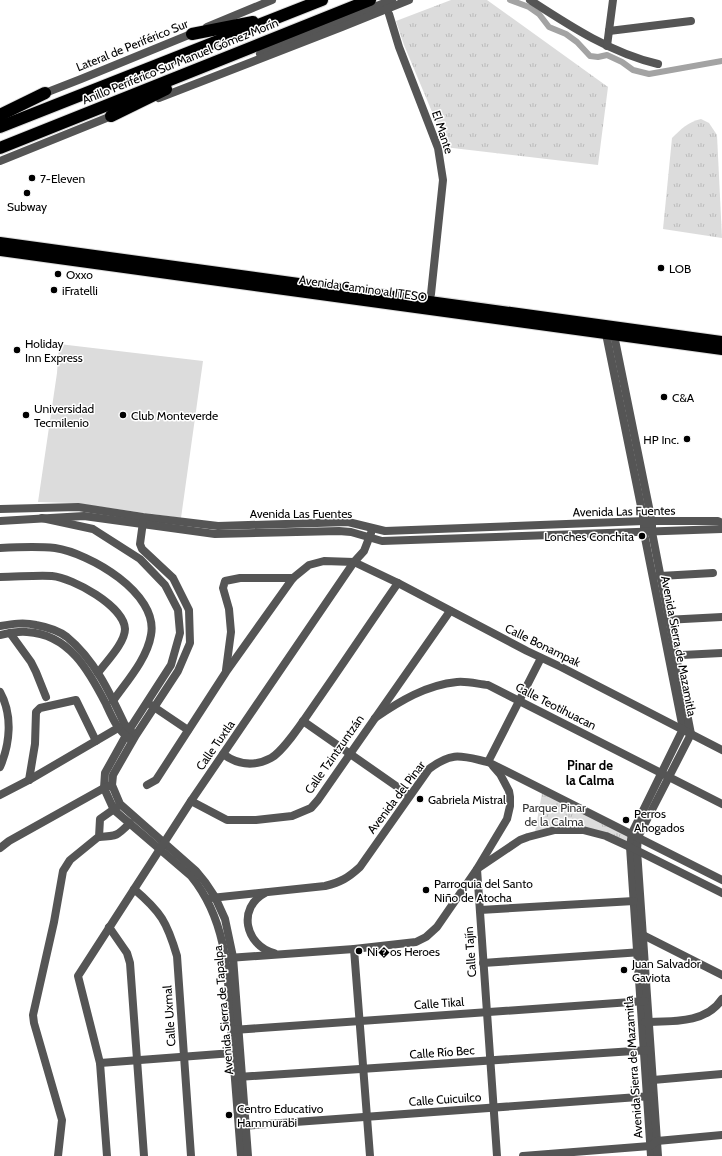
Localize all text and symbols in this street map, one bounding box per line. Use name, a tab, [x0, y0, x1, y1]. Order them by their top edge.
street label: Anillo Periférico Sur Manuel Gómez Morín	[80, 15, 281, 107]
street label: Lateral de Periférico Sur	[74, 16, 190, 74]
street label: El Mante	[429, 109, 457, 155]
place label: 7-Eleven	[40, 171, 85, 186]
marker: 7-Eleven	[27, 173, 37, 183]
marker: Subway	[22, 188, 32, 198]
place label: Subway	[7, 199, 47, 214]
place label: LOB	[669, 261, 691, 276]
marker: LOB	[656, 263, 666, 273]
place label: Oxxo	[66, 267, 93, 282]
marker: Oxxo	[53, 269, 63, 279]
street label: Avenida Camino al ITESO	[298, 272, 428, 304]
place label: iFratelli	[62, 283, 98, 298]
marker: iFratelli	[49, 285, 59, 295]
place label: Holiday Inn Express	[25, 336, 83, 365]
marker: Holiday Inn Express	[12, 345, 22, 355]
place label: C&A	[672, 390, 695, 405]
marker: C&A	[659, 392, 669, 402]
place label: Universidad Tecmilenio	[34, 401, 94, 430]
place label: Club Monteverde	[131, 408, 218, 423]
marker: Universidad Tecmilenio	[21, 410, 31, 420]
marker: Club Monteverde	[118, 410, 128, 420]
place label: HP Inc.	[643, 432, 679, 447]
marker: HP Inc.	[682, 434, 692, 444]
street label: Avenida Las Fuentes	[573, 503, 675, 519]
street label: Avenida Las Fuentes	[250, 506, 352, 521]
place label: Lonches Conchita	[544, 529, 634, 544]
marker: Lonches Conchita	[637, 531, 647, 541]
street label: Avenida Sierra de Mazamitla	[658, 574, 700, 718]
street label: Calle Bonampak	[503, 620, 584, 670]
street label: Calle Teotihuacan	[513, 679, 599, 733]
street label: Calle Tzintzuntzán	[301, 711, 367, 796]
street label: Calle Tuxtla	[192, 717, 238, 773]
street label: Avenida del Pinar	[364, 757, 428, 836]
district label: Pinar de la Calma	[566, 757, 615, 788]
place label: Gabriela Mistral	[428, 792, 506, 807]
marker: Gabriela Mistral	[415, 794, 425, 804]
park label: Parque Pinar de la Calma	[522, 800, 586, 829]
place label: Perros Ahogados	[634, 806, 684, 835]
marker: Perros Ahogados	[621, 815, 631, 825]
place label: Parroquia del Santo Niño de Atocha	[434, 876, 533, 905]
marker: Parroquia del Santo Niño de Atocha	[421, 885, 431, 895]
street label: Calle Tajín	[461, 926, 479, 978]
place label: Ni�os Heroes	[367, 944, 440, 959]
street label: Avenida Sierra de Tapalpa	[210, 945, 236, 1075]
marker: Ni�os Heroes	[354, 946, 364, 956]
place label: Juan Salvador Gaviota	[631, 956, 701, 985]
marker: Juan Salvador Gaviota	[619, 965, 629, 975]
street label: Calle Uxmal	[159, 985, 179, 1047]
street label: Calle Tikal	[413, 994, 465, 1012]
street label: Avenida Sierra de Mazamitla	[621, 995, 645, 1139]
street label: Calle Río Bec	[409, 1042, 476, 1062]
street label: Calle Cuicuilco	[408, 1089, 482, 1109]
place label: Centro Educativo Hammurabi	[237, 1101, 324, 1130]
marker: Centro Educativo Hammurabi	[224, 1110, 234, 1120]

